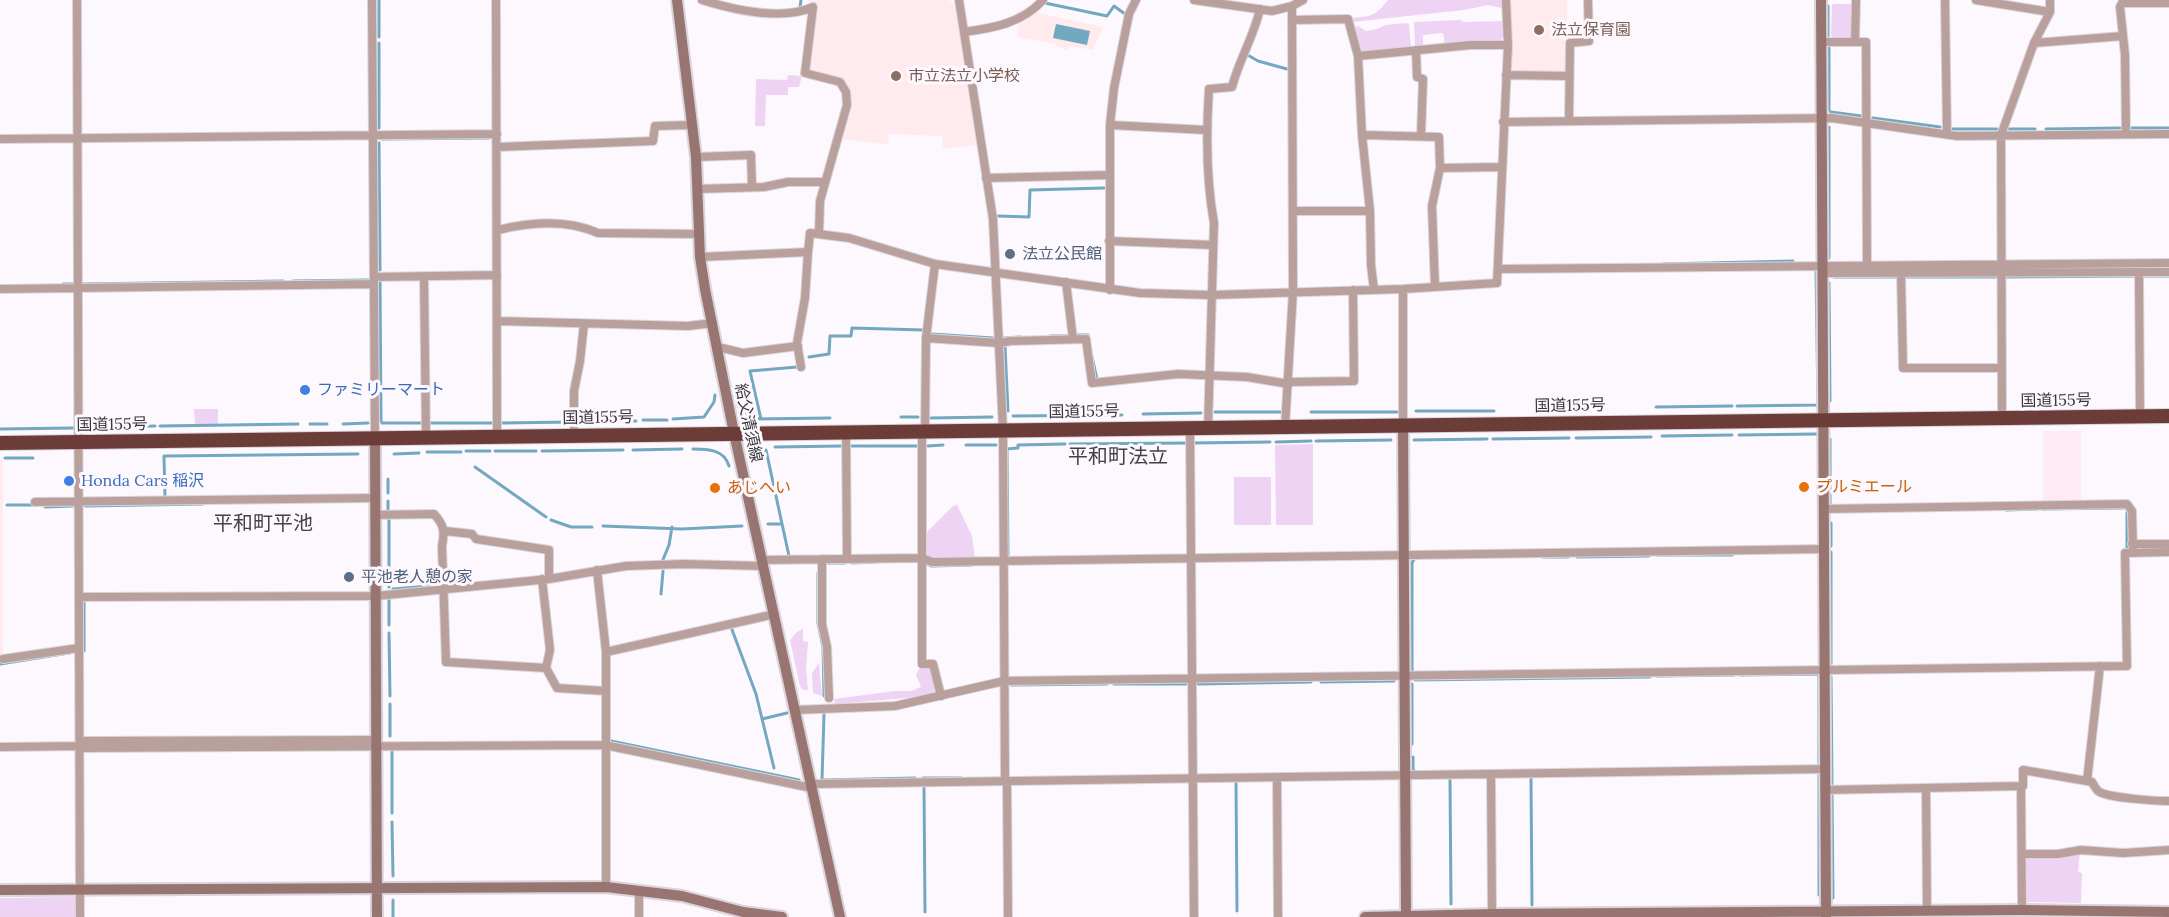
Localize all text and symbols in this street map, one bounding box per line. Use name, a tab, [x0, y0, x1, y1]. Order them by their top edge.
place label: 法立保育園	[1551, 20, 1631, 40]
marker: 法立保育園	[1532, 23, 1546, 37]
place label: 市立法立小学校	[908, 66, 1020, 86]
marker: 市立法立小学校	[889, 69, 903, 83]
place label: 法立公民館	[1022, 244, 1102, 264]
marker: 法立公民館	[1003, 247, 1017, 261]
place label: ファミリーマート	[317, 380, 445, 400]
street label: 給父清須線	[730, 382, 766, 464]
marker: ファミリーマート	[298, 383, 312, 397]
street label: 国道155号	[2020, 391, 2092, 411]
street label: 国道155号	[1534, 396, 1606, 416]
street label: 国道155号	[1048, 402, 1120, 422]
street label: 国道155号	[562, 408, 634, 428]
street label: 国道155号	[76, 415, 148, 435]
district label: 平和町法立	[1068, 445, 1168, 469]
place label: Honda Cars 稲沢	[81, 471, 204, 491]
marker: Honda Cars 稲沢	[62, 474, 76, 488]
place label: プルミエール	[1816, 477, 1912, 497]
place label: あじへい	[727, 478, 791, 498]
marker: プルミエール	[1797, 480, 1811, 494]
marker: あじへい	[708, 481, 722, 495]
district label: 平和町平池	[213, 512, 313, 536]
place label: 平池老人憩の家	[361, 567, 473, 587]
marker: 平池老人憩の家	[342, 570, 356, 584]

